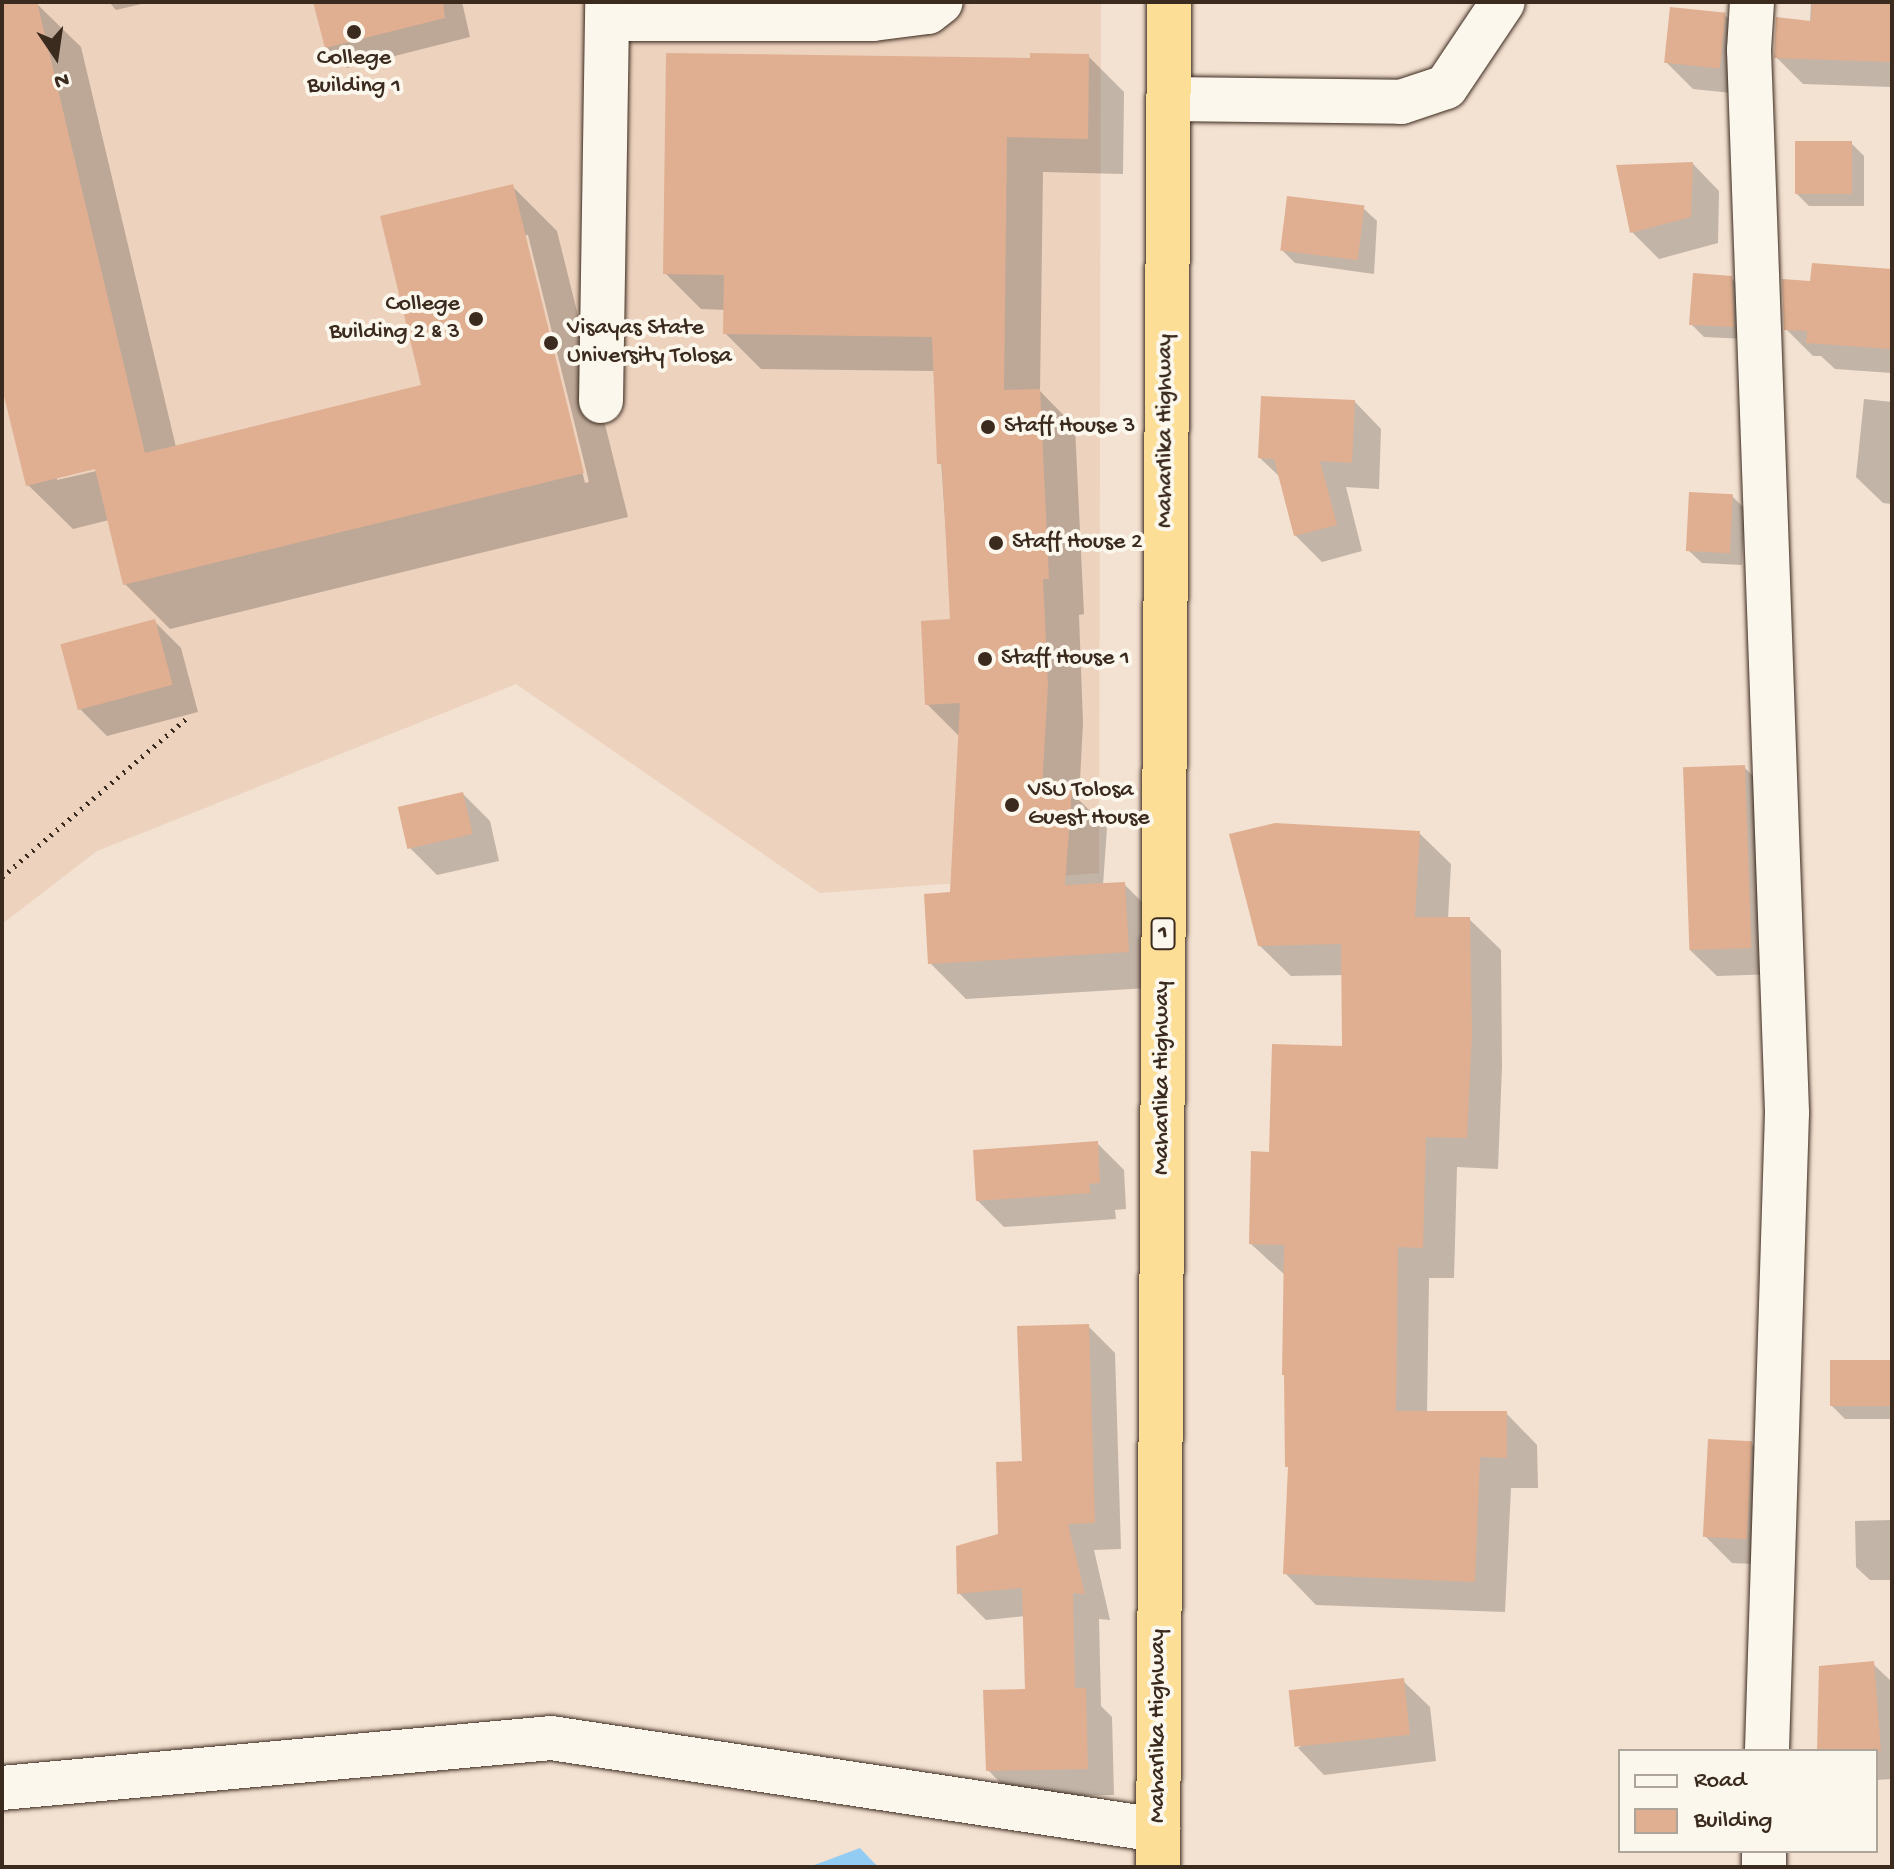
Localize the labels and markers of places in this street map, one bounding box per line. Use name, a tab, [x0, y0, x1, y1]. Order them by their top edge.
marker: College Building 1	[345, 23, 363, 41]
place label: College Building 1	[307, 45, 401, 101]
place label: College Building 2 & 3	[329, 291, 460, 347]
marker: College Building 2 & 3	[467, 310, 485, 328]
place label: Visayas State University Tolosa	[567, 315, 732, 371]
marker: Visayas State University Tolosa	[542, 334, 560, 352]
place label: Staff House 3	[1004, 413, 1135, 441]
marker: Staff House 3	[979, 418, 997, 436]
place label: Staff House 2	[1012, 529, 1143, 557]
marker: Staff House 2	[987, 534, 1005, 552]
place label: Staff House 1	[1001, 645, 1130, 673]
marker: Staff House 1	[976, 650, 994, 668]
place label: VSU Tolosa Guest House	[1028, 777, 1150, 833]
marker: VSU Tolosa Guest House	[1003, 796, 1021, 814]

